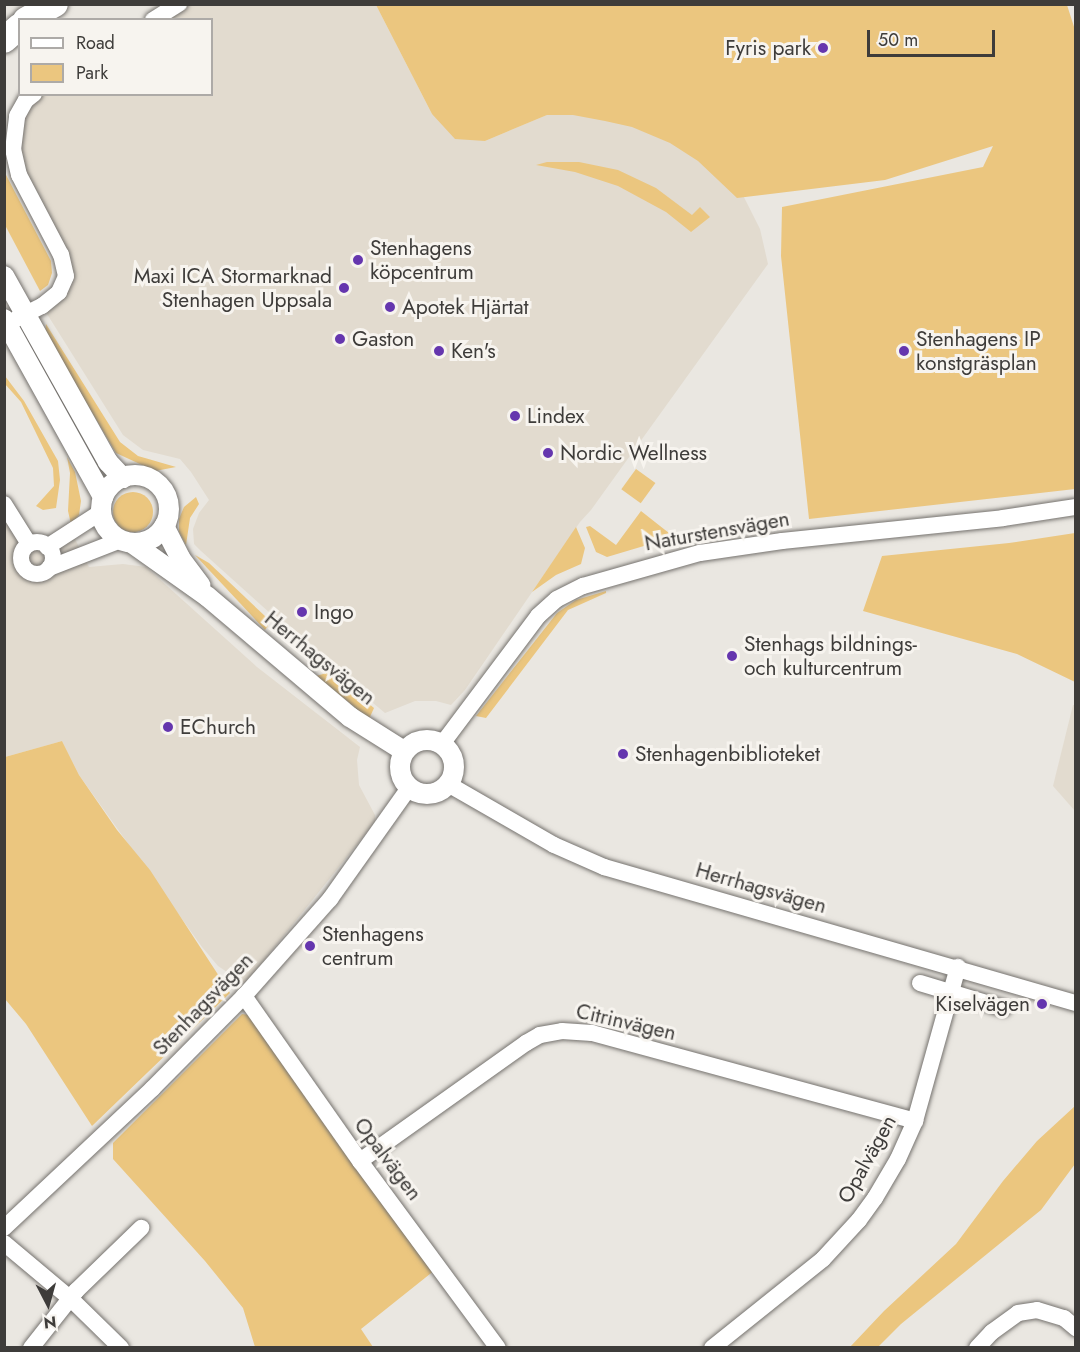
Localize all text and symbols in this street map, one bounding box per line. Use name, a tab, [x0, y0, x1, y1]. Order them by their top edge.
legend	[18, 18, 213, 96]
scale bar	[870, 18, 998, 56]
text: 50 m	[878, 27, 918, 53]
text: Road	[76, 30, 115, 56]
place label: Fyris park	[725, 35, 811, 61]
marker: Fyris park	[816, 41, 830, 55]
text: Park	[76, 60, 108, 86]
place label: Stenhagens köpcentrum	[370, 235, 474, 285]
marker: Stenhagens köpcentrum	[351, 253, 365, 267]
place label: Maxi ICA Stormarknad Stenhagen Uppsala	[134, 263, 332, 313]
marker: Maxi ICA Stormarknad Stenhagen Uppsala	[337, 281, 351, 295]
place label: Apotek Hjärtat	[402, 294, 529, 320]
marker: Apotek Hjärtat	[383, 300, 397, 314]
place label: Gaston	[352, 326, 414, 352]
place label: Stenhagens IP konstgräsplan	[916, 326, 1041, 376]
marker: Gaston	[333, 332, 347, 346]
place label: Ken's	[451, 338, 496, 364]
marker: Ken's	[432, 344, 446, 358]
marker: Stenhagens IP konstgräsplan	[897, 344, 911, 358]
place label: Lindex	[527, 403, 584, 429]
marker: Lindex	[508, 409, 522, 423]
place label: Nordic Wellness	[560, 440, 707, 466]
marker: Nordic Wellness	[541, 446, 555, 460]
street label: Naturstensvägen	[643, 506, 791, 556]
place label: Ingo	[314, 599, 354, 625]
marker: Ingo	[295, 605, 309, 619]
street label: Herrhagsvägen	[260, 606, 380, 710]
place label: Stenhags bildnings- och kulturcentrum	[744, 631, 917, 681]
marker: Stenhags bildnings- och kulturcentrum	[725, 649, 739, 663]
place label: EChurch	[180, 714, 256, 740]
marker: EChurch	[161, 720, 175, 734]
place label: Stenhagenbiblioteket	[635, 741, 820, 767]
marker: Stenhagenbiblioteket	[616, 747, 630, 761]
street label: Herrhagsvägen	[693, 857, 829, 919]
place label: Stenhagens centrum	[322, 921, 424, 971]
marker: Stenhagens centrum	[303, 939, 317, 953]
street label: Stenhagsvägen	[148, 947, 258, 1061]
place label: Kiselvägen	[935, 991, 1030, 1017]
marker: Kiselvägen	[1035, 997, 1049, 1011]
street label: Citrinvägen	[574, 998, 678, 1046]
street label: Opalvägen	[833, 1111, 901, 1207]
street label: Opalvägen	[349, 1113, 427, 1205]
north arrow	[18, 1274, 78, 1334]
text: N	[42, 1310, 57, 1335]

